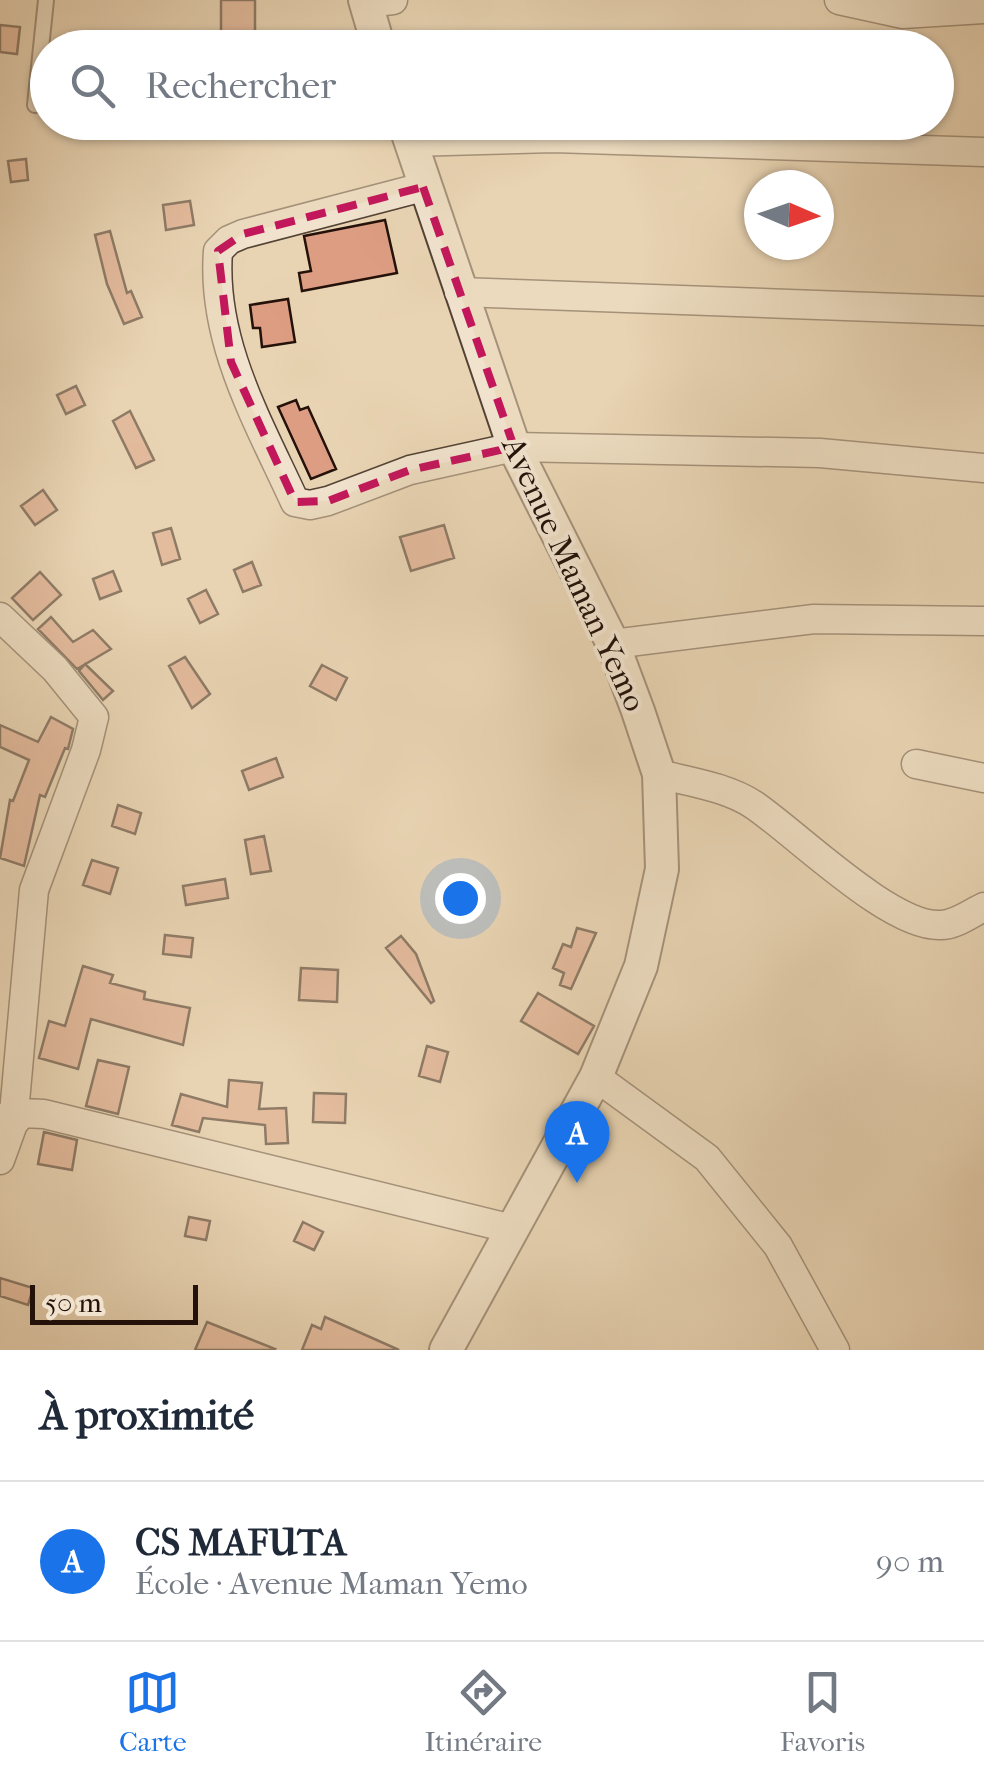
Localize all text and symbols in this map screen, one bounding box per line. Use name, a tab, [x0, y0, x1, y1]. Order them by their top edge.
search box	[30, 30, 954, 140]
icon: search	[65, 58, 120, 113]
text: Rechercher	[145, 63, 336, 108]
north arrow	[744, 170, 834, 260]
street label: Avenue Maman Yemo	[493, 429, 654, 717]
your location	[435, 873, 486, 924]
pin: A	[544, 1100, 610, 1183]
scale bar	[30, 1280, 198, 1324]
text: 50 m	[45, 1286, 102, 1319]
text: À proximité	[40, 1391, 254, 1440]
text: CS MAFUTA	[135, 1520, 347, 1565]
text: A	[62, 1543, 83, 1580]
text: 90 m	[876, 1543, 944, 1580]
text: École · Avenue Maman Yemo	[135, 1565, 528, 1602]
tab: Carte	[119, 1665, 187, 1758]
tab: Itinéraire	[424, 1665, 542, 1758]
tab: Favoris	[780, 1665, 865, 1758]

